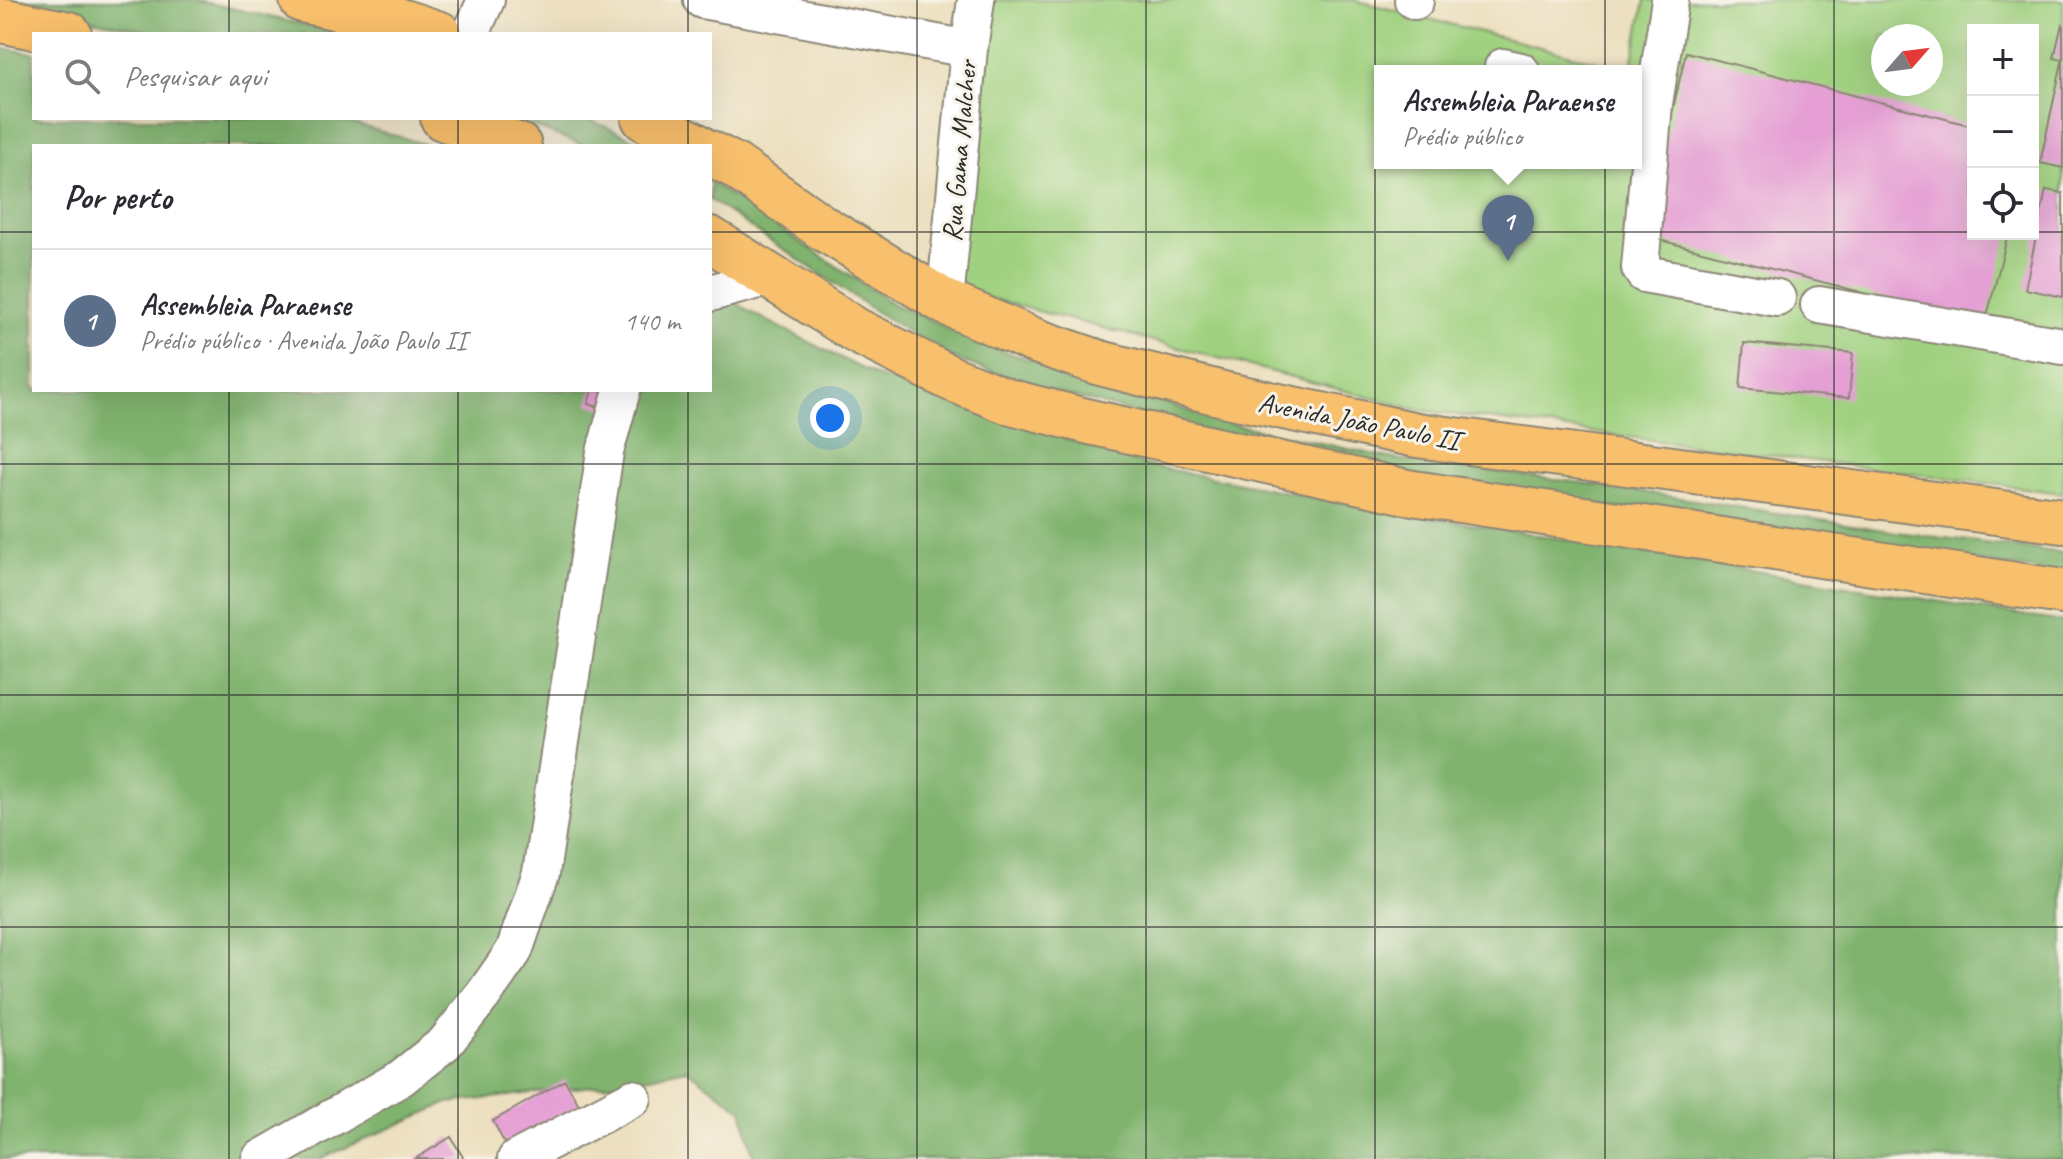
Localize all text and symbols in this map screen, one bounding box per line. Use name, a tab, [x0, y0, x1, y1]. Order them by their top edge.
north arrow	[1871, 24, 1943, 96]
map controls	[1967, 24, 2039, 240]
button: +	[1967, 24, 2039, 96]
search box	[32, 32, 712, 120]
icon: search	[60, 54, 104, 98]
text: Pesquisar aqui	[124, 57, 267, 95]
street label: Rua Gama Malcher	[934, 57, 985, 243]
popup	[1374, 65, 1642, 169]
text: Assembleia Paraense	[1403, 82, 1613, 120]
button: −	[1967, 96, 2039, 168]
text: Prédio público	[1403, 120, 1522, 153]
button: locate	[1967, 168, 2039, 240]
text: Por perto	[64, 175, 172, 218]
pin: 1	[1482, 195, 1534, 261]
text: Assembleia Paraense	[140, 286, 351, 324]
text: 1	[84, 305, 96, 338]
text: 140 m	[624, 305, 680, 338]
text: Prédio público · Avenida João Paulo II	[140, 324, 466, 357]
street label: Avenida João Paulo II	[1256, 384, 1468, 459]
your location	[810, 398, 850, 438]

